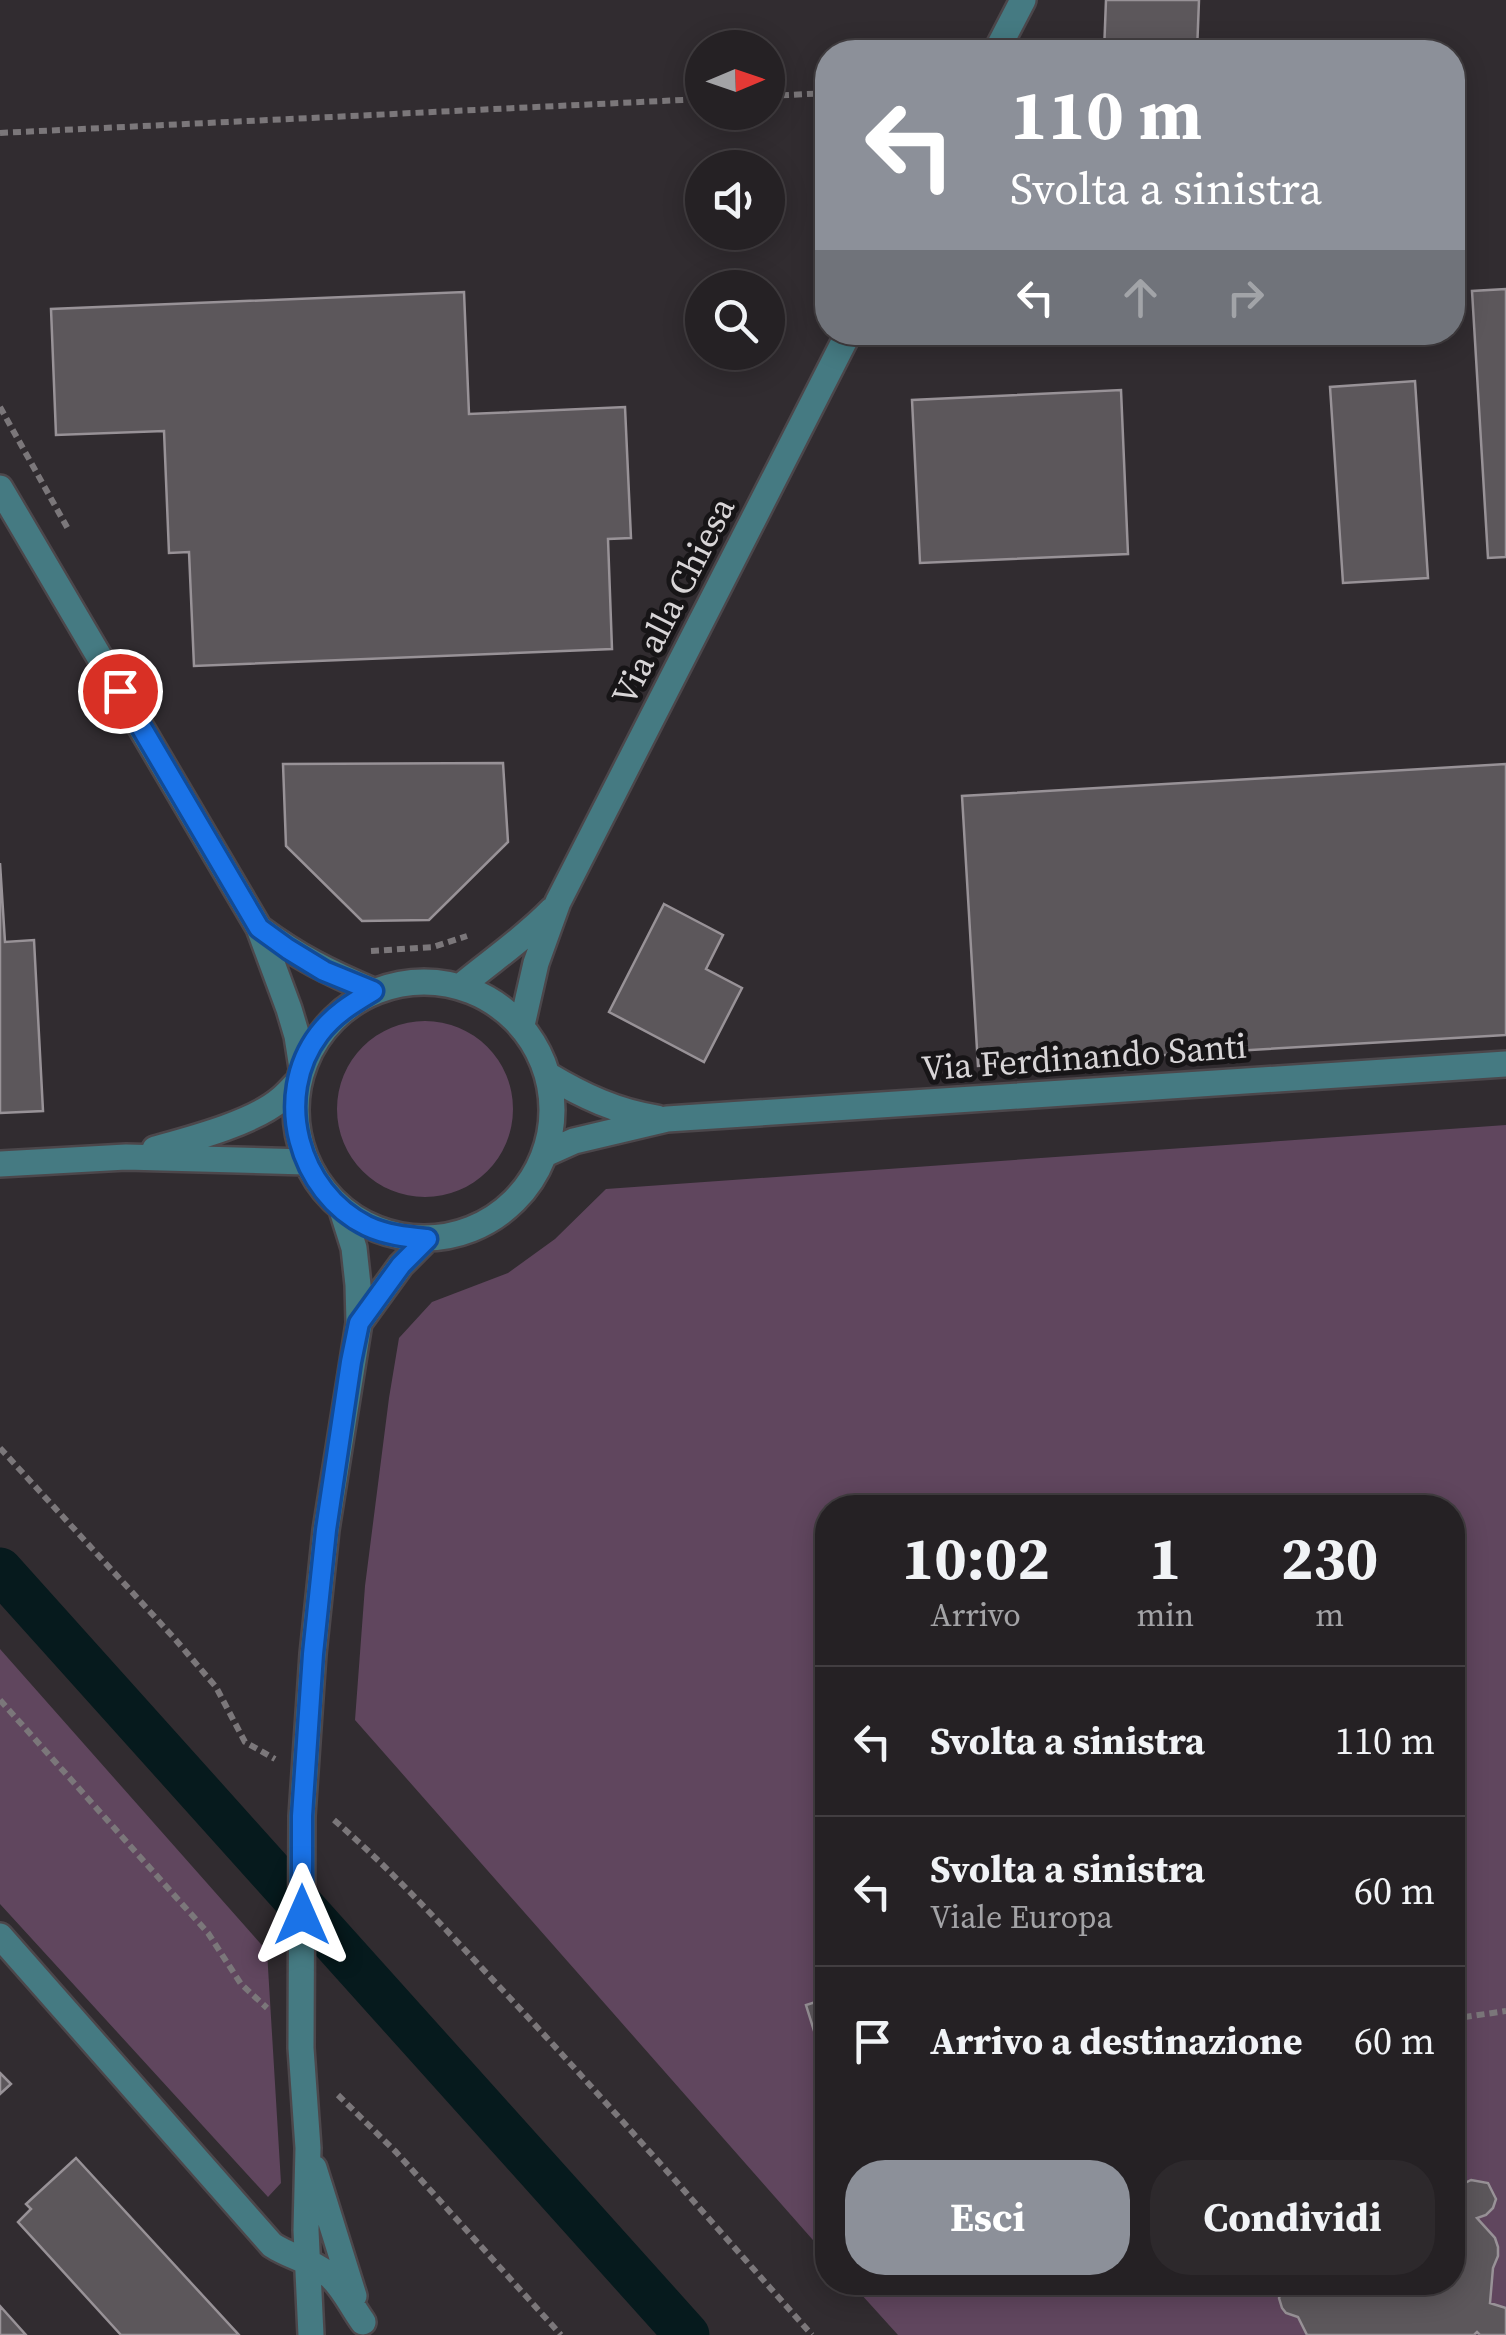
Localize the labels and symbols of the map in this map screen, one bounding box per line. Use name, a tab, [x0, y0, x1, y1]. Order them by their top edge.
north arrow	[685, 30, 785, 130]
street label: Via alla Chiesa	[600, 489, 746, 713]
pin	[78, 649, 163, 734]
street label: Via Ferdinando Santi	[920, 1022, 1248, 1092]
position arrow	[250, 1863, 354, 1967]

